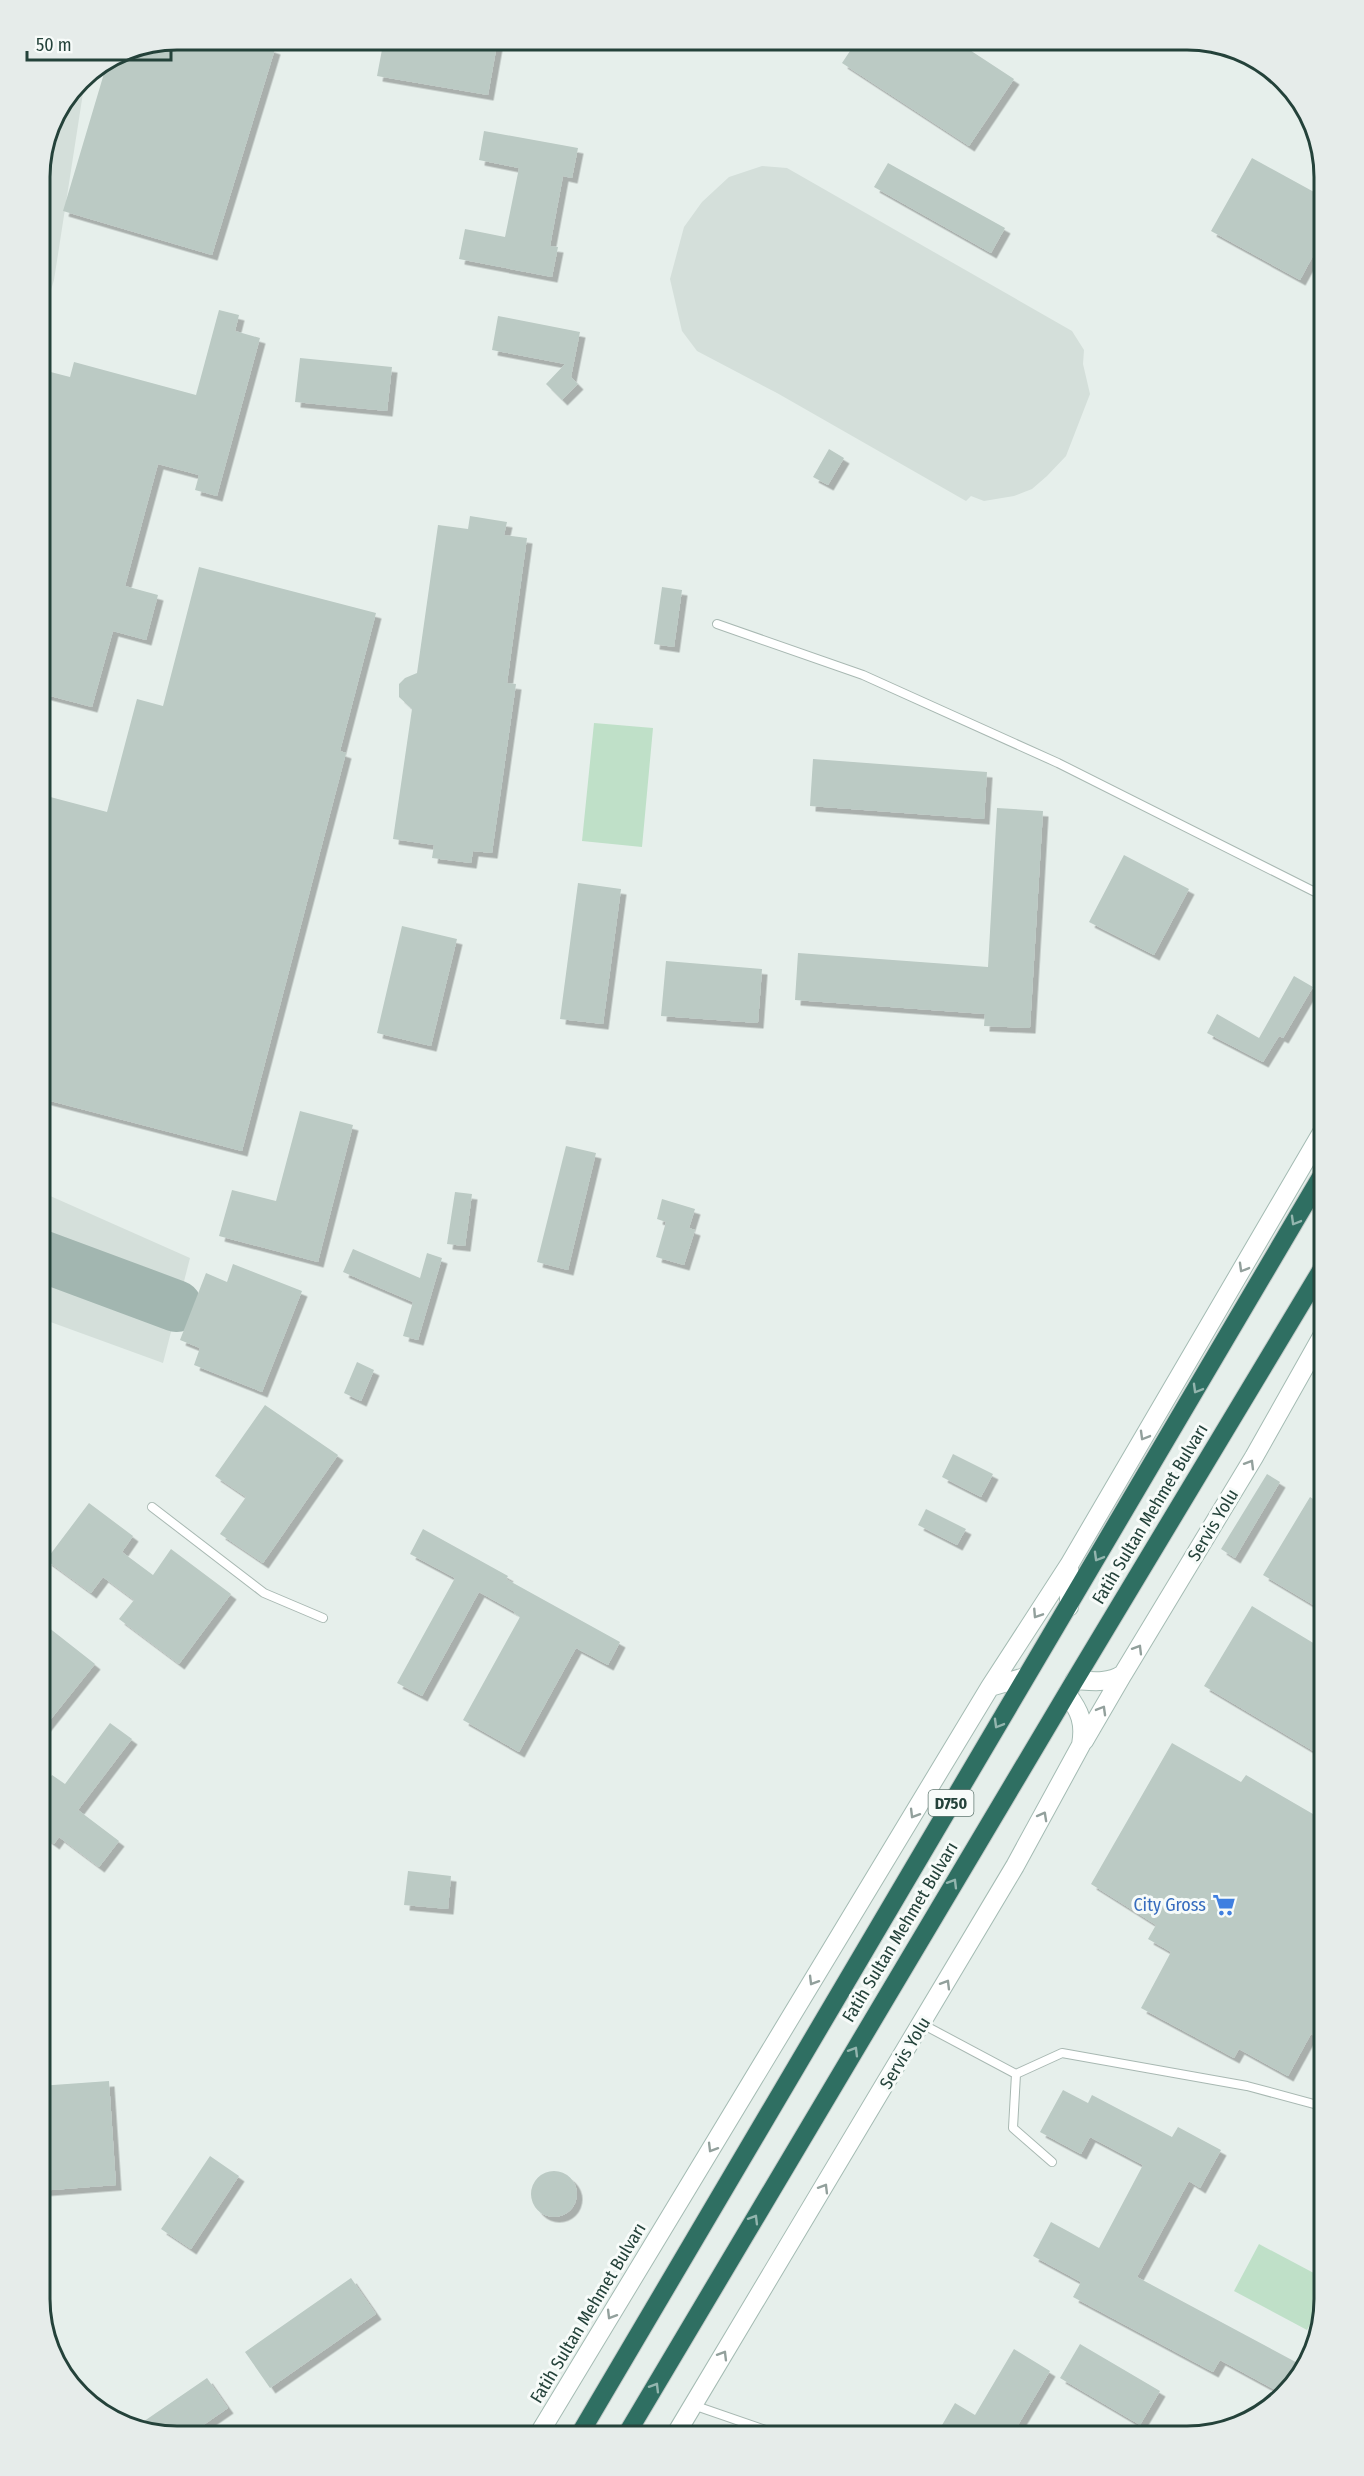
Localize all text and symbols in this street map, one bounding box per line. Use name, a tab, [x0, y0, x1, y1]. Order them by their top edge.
scale bar	[27, 24, 171, 62]
text: 50 m	[36, 34, 72, 56]
one-way arrow	[1291, 1215, 1303, 1225]
one-way arrow	[1238, 1262, 1250, 1272]
one-way arrow	[1193, 1383, 1204, 1393]
street label: Fatih Sultan Mehmet Bulvarı	[1087, 1420, 1213, 1608]
one-way arrow	[1140, 1430, 1152, 1440]
one-way arrow	[1242, 1460, 1254, 1470]
street label: Servis Yolu	[1183, 1485, 1243, 1565]
one-way arrow	[1094, 1551, 1106, 1561]
one-way arrow	[1033, 1607, 1044, 1618]
one-way arrow	[1131, 1645, 1143, 1655]
one-way arrow	[1095, 1706, 1106, 1716]
one-way arrow	[993, 1718, 1005, 1728]
road number: D750	[928, 1790, 974, 1816]
one-way arrow	[909, 1808, 921, 1818]
one-way arrow	[1036, 1811, 1047, 1822]
street label: Fatih Sultan Mehmet Bulvarı	[837, 1838, 963, 2026]
one-way arrow	[946, 1879, 958, 1889]
supermarket icon: City Gross	[1211, 1892, 1237, 1918]
place label: City Gross	[1133, 1894, 1206, 1916]
one-way arrow	[809, 1975, 820, 1985]
one-way arrow	[938, 1980, 950, 1990]
street label: Servis Yolu	[875, 2013, 935, 2093]
one-way arrow	[846, 2047, 858, 2057]
one-way arrow	[708, 2142, 720, 2152]
one-way arrow	[816, 2184, 828, 2194]
one-way arrow	[747, 2215, 759, 2225]
street label: Fatih Sultan Mehmet Bulvarı	[525, 2219, 651, 2407]
one-way arrow	[607, 2309, 619, 2319]
one-way arrow	[716, 2351, 727, 2361]
one-way arrow	[648, 2382, 659, 2393]

